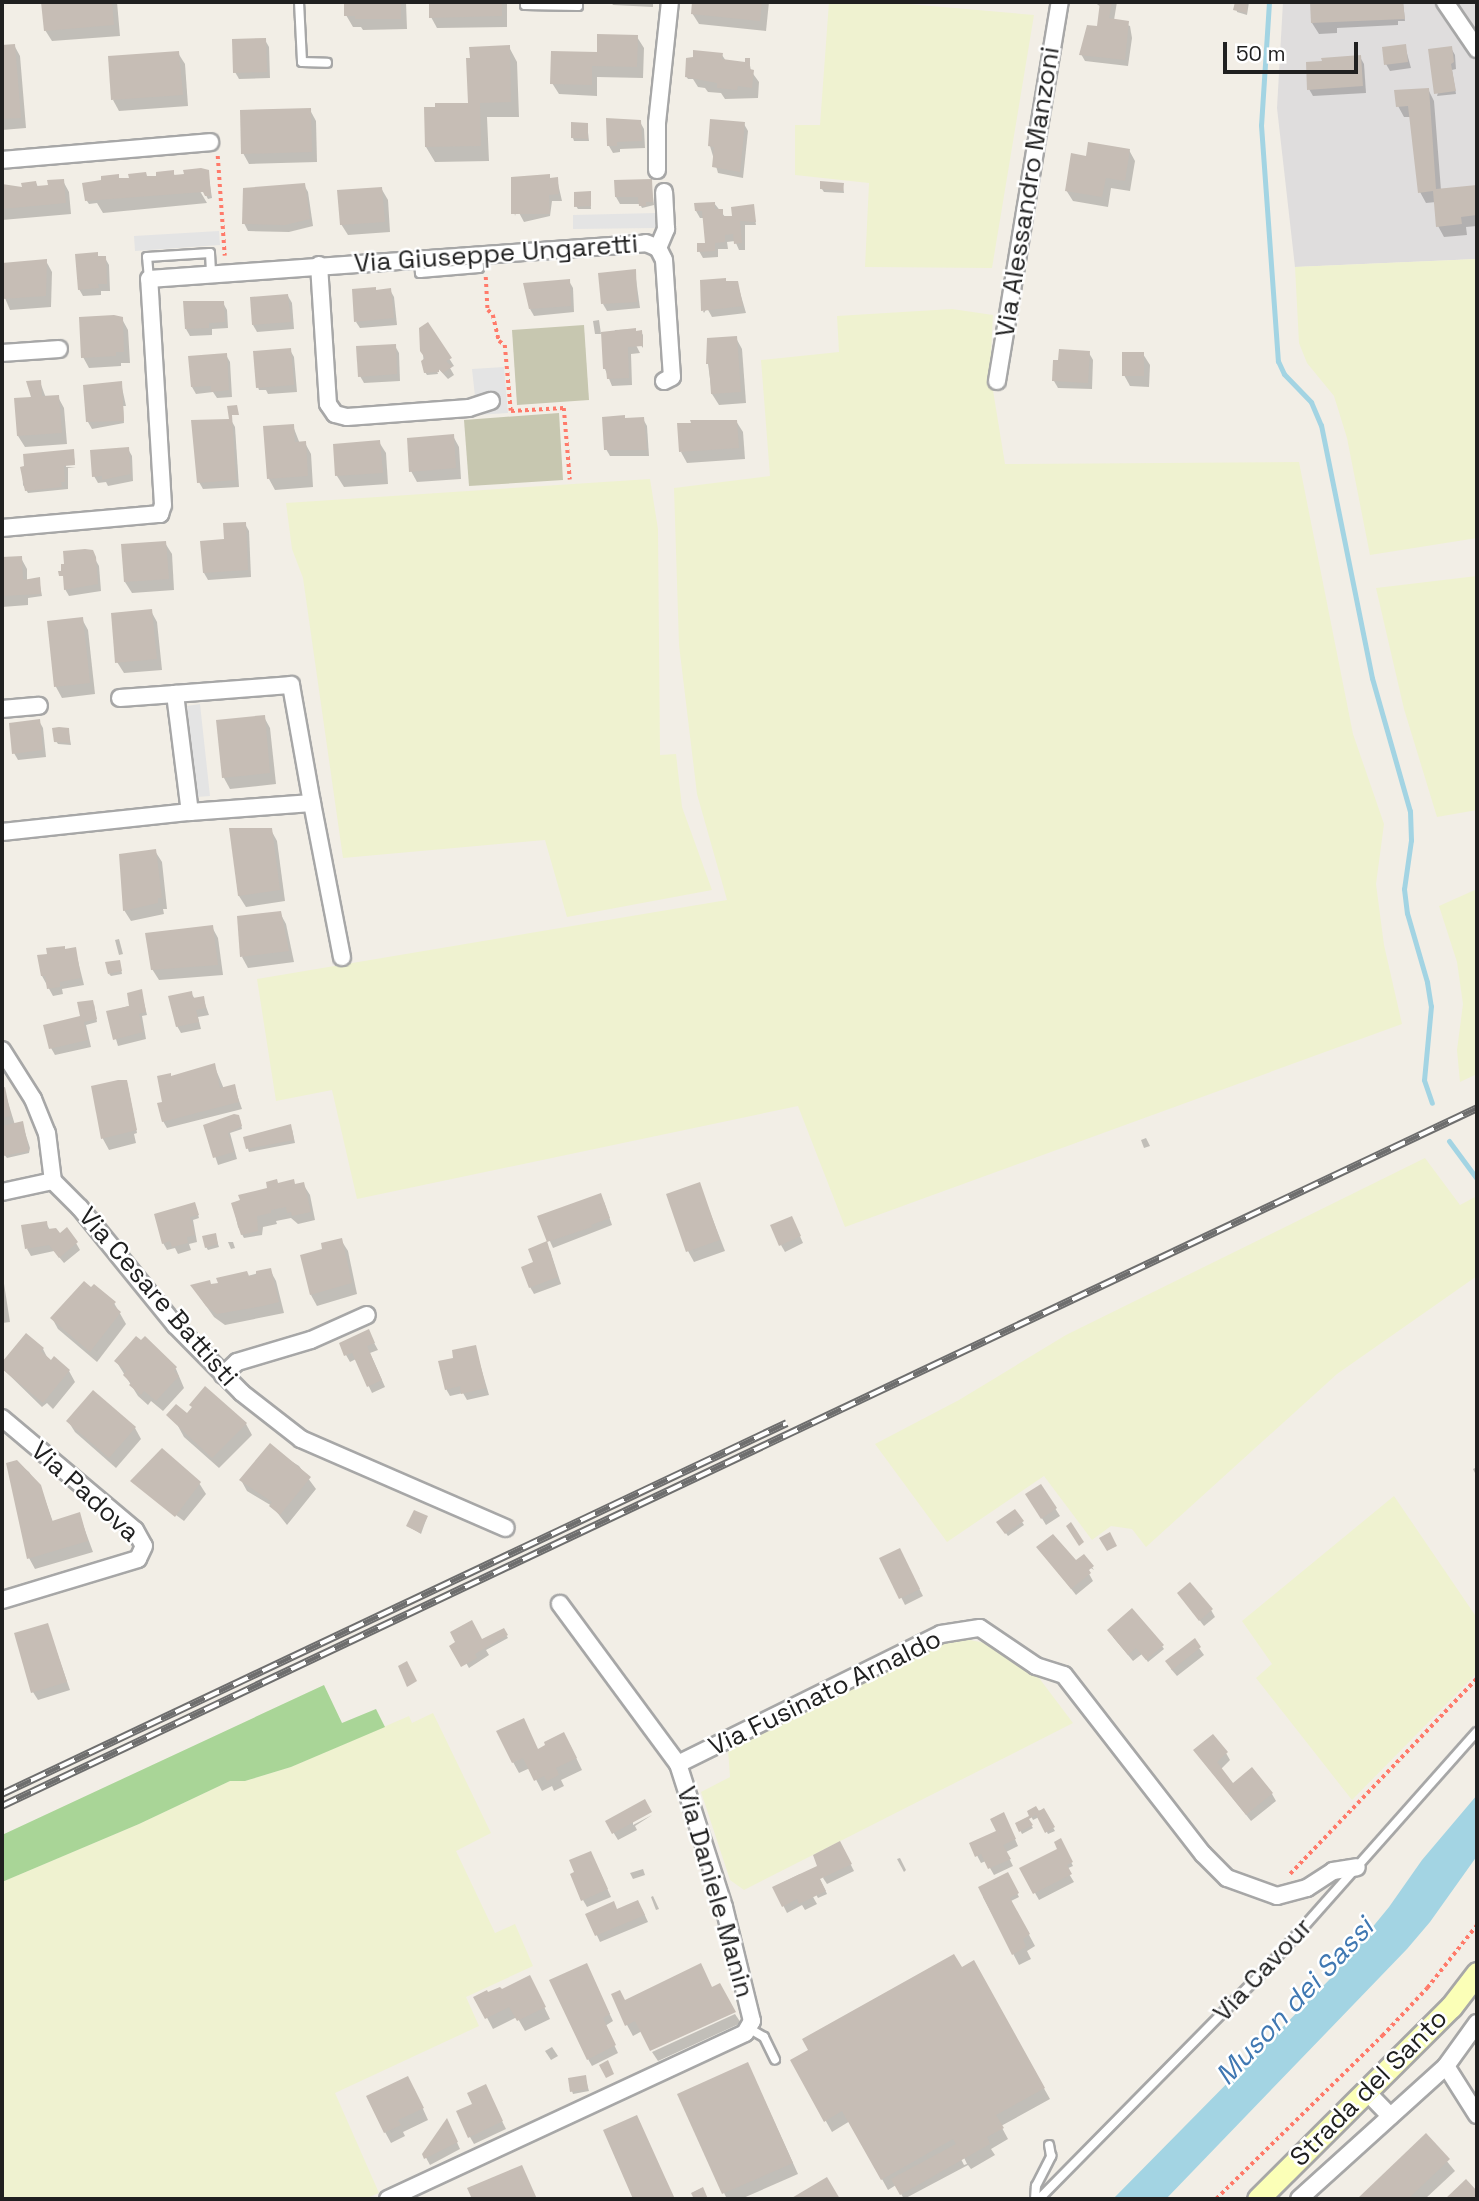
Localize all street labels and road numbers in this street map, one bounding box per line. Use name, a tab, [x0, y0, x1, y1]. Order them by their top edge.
street label: Via Alessandro Manzoni	[990, 44, 1066, 340]
street label: Via Giuseppe Ungaretti	[353, 229, 639, 279]
street label: Via Cesare Battisti	[72, 1201, 244, 1393]
street label: Via Padova	[24, 1435, 146, 1549]
street label: Via Fusinato Arnaldo	[704, 1623, 946, 1763]
street label: Via Daniele Manin	[670, 1783, 760, 2001]
street label: Via Cavour	[1207, 1912, 1319, 2028]
street label: Strada del Santo	[1284, 2003, 1454, 2173]

